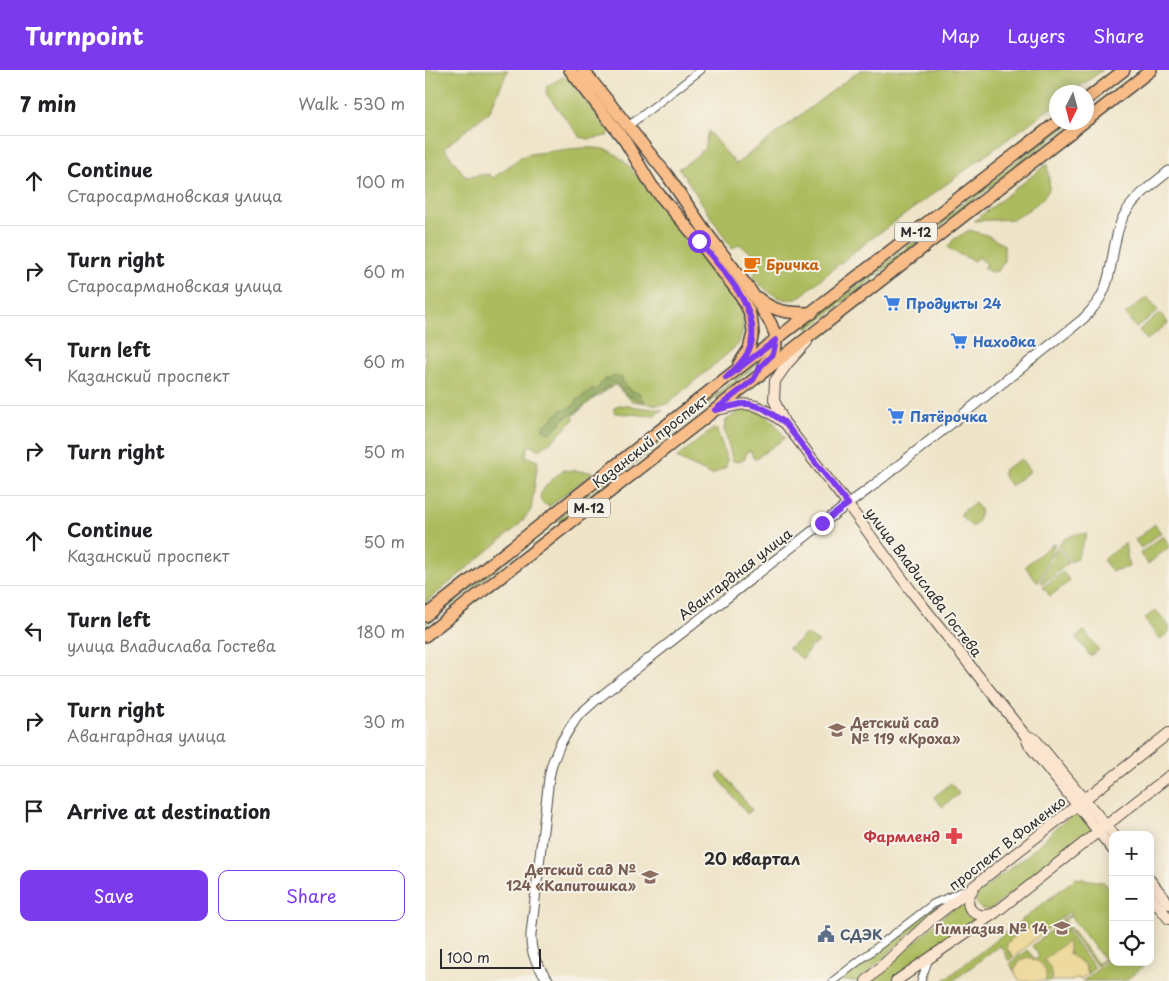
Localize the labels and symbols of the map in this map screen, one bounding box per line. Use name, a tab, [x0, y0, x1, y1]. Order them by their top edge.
north arrow	[1049, 85, 1094, 130]
road number: М-12	[895, 222, 937, 242]
route start	[688, 230, 711, 253]
cafe icon: Бричка	[742, 254, 762, 274]
place label: Бричка	[766, 254, 820, 275]
supermarket icon: Продукты 24	[882, 293, 902, 313]
place label: Продукты 24	[906, 293, 1002, 314]
supermarket icon: Находка	[949, 331, 969, 351]
place label: Находка	[973, 331, 1037, 352]
street label: Казанский проспект	[588, 389, 713, 493]
supermarket icon: Пятёрочка	[886, 406, 906, 426]
place label: Пятёрочка	[910, 406, 988, 427]
road number: М-12	[568, 498, 610, 518]
street label: улица Владислава Гостева	[861, 503, 987, 661]
route end	[811, 512, 834, 535]
street label: Авангардная улица	[674, 523, 796, 625]
place label: Детский сад № 119 «Кроха»	[850, 712, 961, 749]
school or university icon: Детский сад № 119 «Кроха»	[827, 720, 847, 740]
street label: проспект В.Фоменко	[944, 790, 1070, 896]
place label: Фармленд	[864, 826, 941, 847]
pharmacy icon: Фармленд	[944, 826, 964, 846]
district label: 20 квартал	[704, 846, 800, 870]
place label: Детский сад № 124 «Капитошка»	[506, 859, 637, 896]
school or university icon: Детский сад № 124 «Капитошка»	[640, 867, 660, 887]
place label: Гимназия № 14	[935, 918, 1048, 939]
school or university icon: Гимназия № 14	[1052, 918, 1072, 938]
public building icon: СДЭК	[816, 924, 836, 944]
place label: СДЭК	[840, 924, 883, 945]
scale bar	[440, 946, 541, 969]

